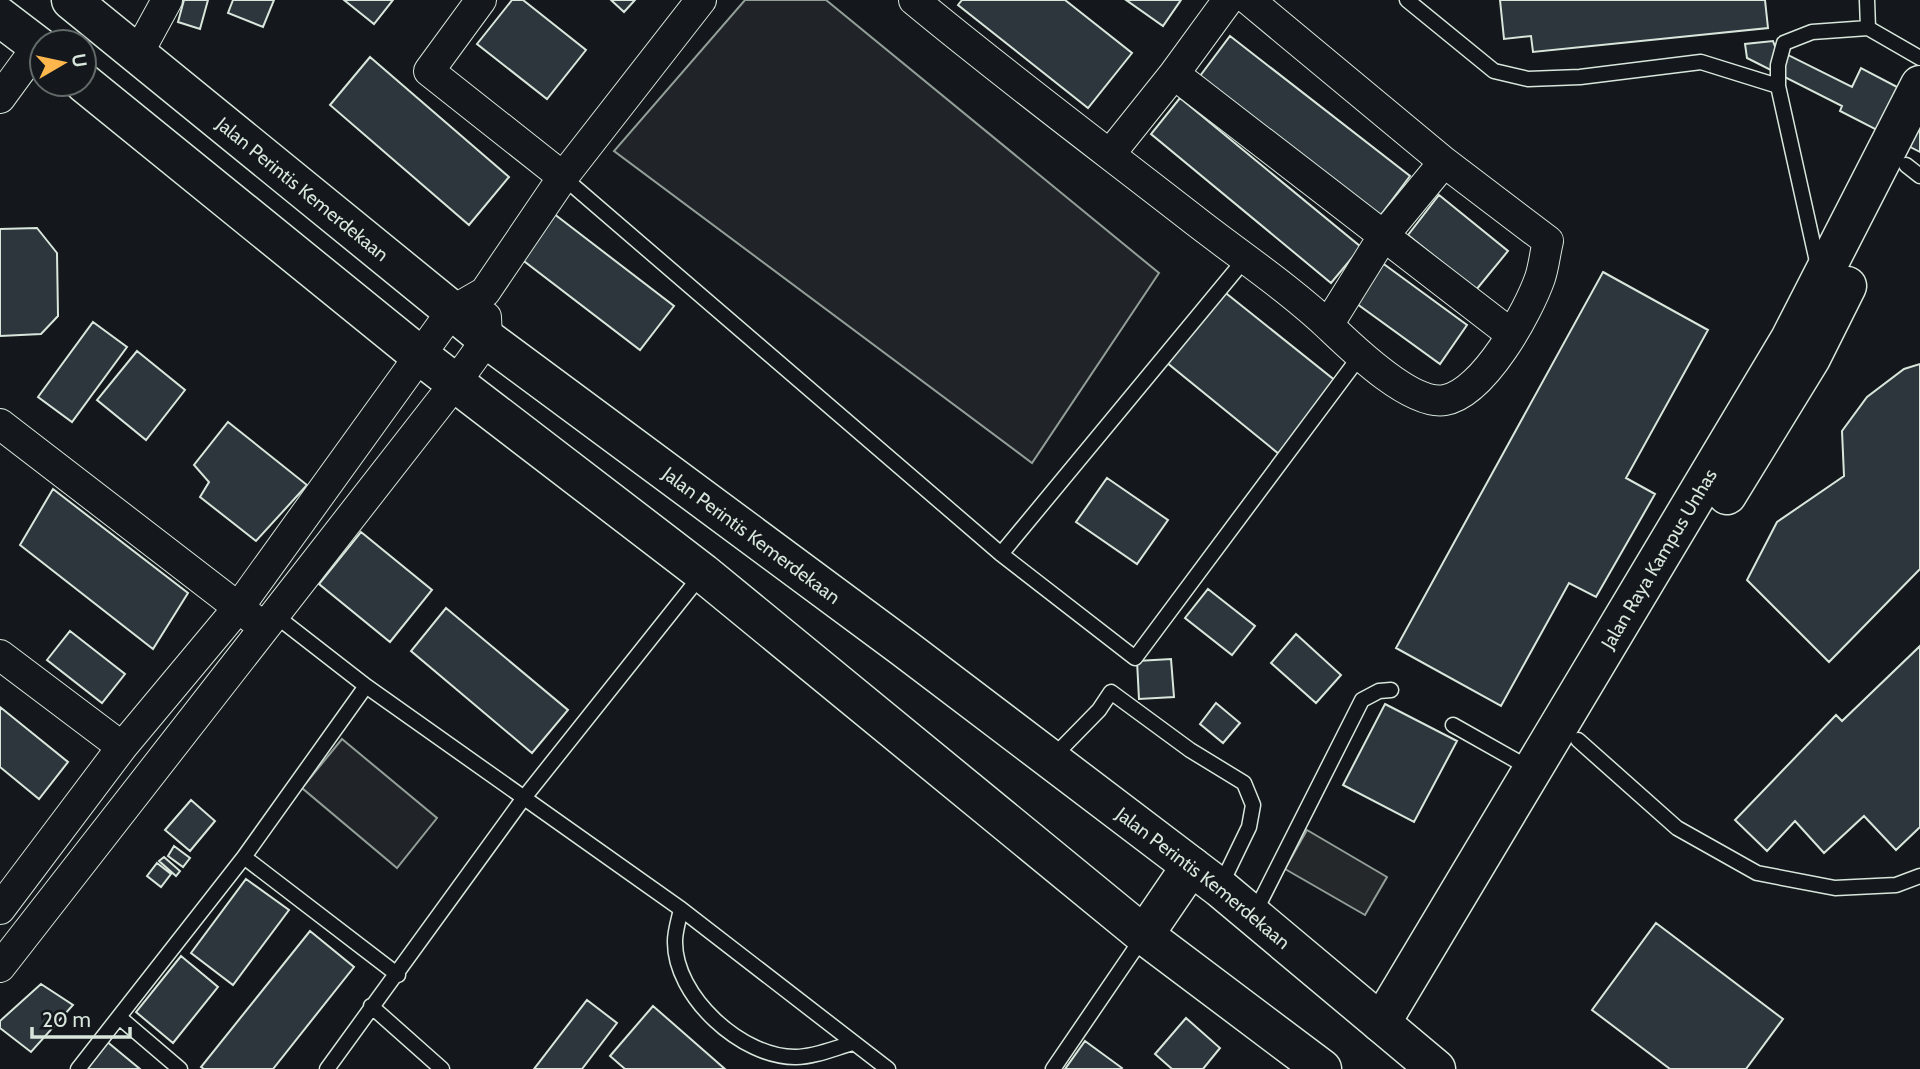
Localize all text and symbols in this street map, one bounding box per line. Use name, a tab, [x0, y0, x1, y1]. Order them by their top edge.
north arrow	[28, 28, 98, 98]
text: U	[67, 52, 92, 69]
street label: Jalan Perintis Kemerdekaan	[211, 112, 393, 266]
street label: Jalan Perintis Kemerdekaan	[657, 462, 845, 609]
street label: Jalan Raya Kampus Unhas	[1596, 465, 1722, 654]
street label: Jalan Perintis Kemerdekaan	[1111, 802, 1295, 954]
scale bar	[32, 996, 130, 1040]
text: 20 m	[42, 1007, 91, 1032]

